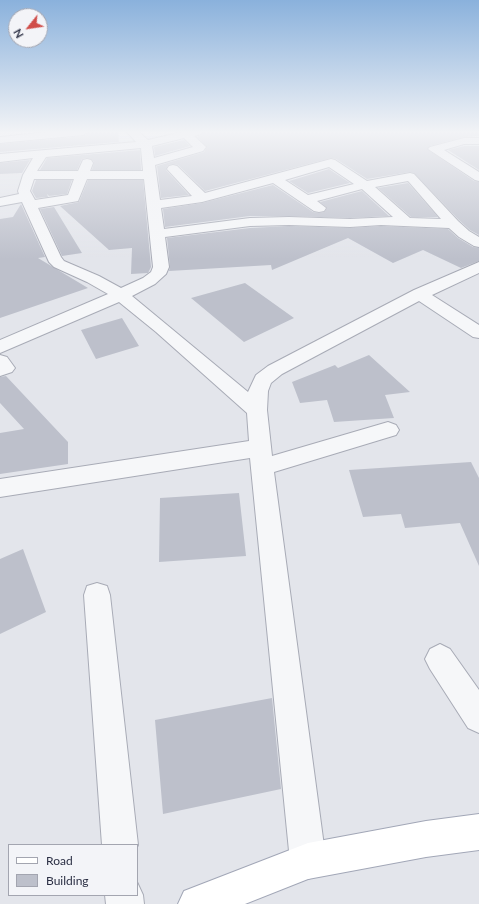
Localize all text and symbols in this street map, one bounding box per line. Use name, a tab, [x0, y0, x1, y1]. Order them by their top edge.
north arrow	[8, 8, 48, 48]
text: N	[10, 27, 26, 41]
legend	[8, 844, 138, 896]
text: Road	[46, 853, 73, 868]
text: Building	[46, 873, 89, 888]

